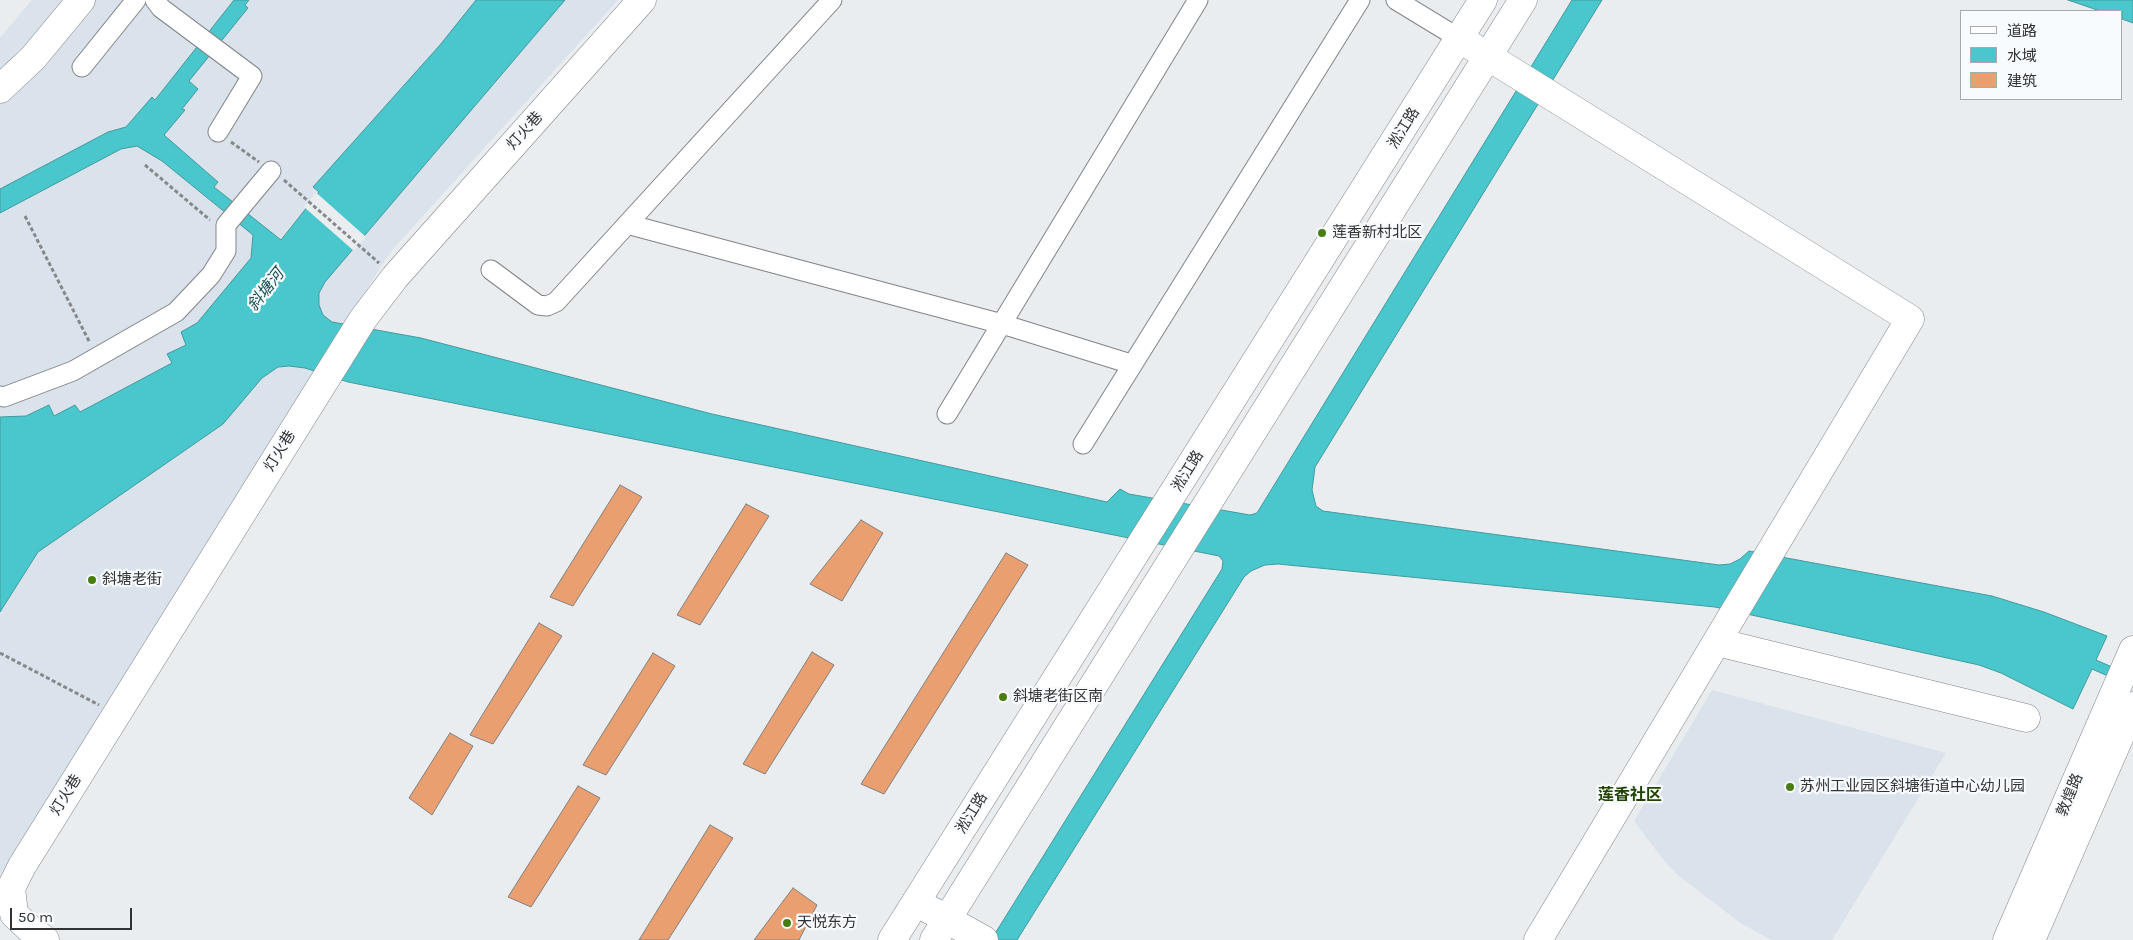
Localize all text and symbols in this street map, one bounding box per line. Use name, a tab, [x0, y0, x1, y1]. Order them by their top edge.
legend	[1960, 10, 2123, 100]
text: 道路	[2007, 22, 2037, 40]
text: 水域	[2007, 47, 2037, 65]
text: 建筑	[2007, 72, 2037, 90]
street label: 淞江路	[1384, 104, 1424, 152]
street label: 灯火巷	[503, 108, 547, 154]
place label: 莲香新村北区	[1332, 224, 1422, 242]
marker: 莲香新村北区	[1316, 227, 1328, 239]
water label: 斜塘河	[244, 265, 288, 315]
street label: 灯火巷	[260, 427, 300, 475]
street label: 淞江路	[1168, 447, 1208, 495]
place label: 斜塘老街	[102, 571, 162, 589]
marker: 斜塘老街	[86, 574, 98, 586]
place label: 斜塘老街区南	[1013, 688, 1103, 706]
marker: 斜塘老街区南	[997, 691, 1009, 703]
street label: 灯火巷	[46, 771, 86, 819]
street label: 敦煌路	[2053, 771, 2087, 819]
place label: 苏州工业园区斜塘街道中心幼儿园	[1800, 778, 2025, 796]
marker: 苏州工业园区斜塘街道中心幼儿园	[1784, 781, 1796, 793]
district label: 莲香社区	[1598, 785, 1662, 805]
street label: 淞江路	[952, 789, 992, 837]
scale bar	[12, 898, 135, 930]
text: 50 m	[18, 908, 53, 926]
place label: 天悦东方	[797, 914, 857, 932]
marker: 天悦东方	[781, 917, 793, 929]

